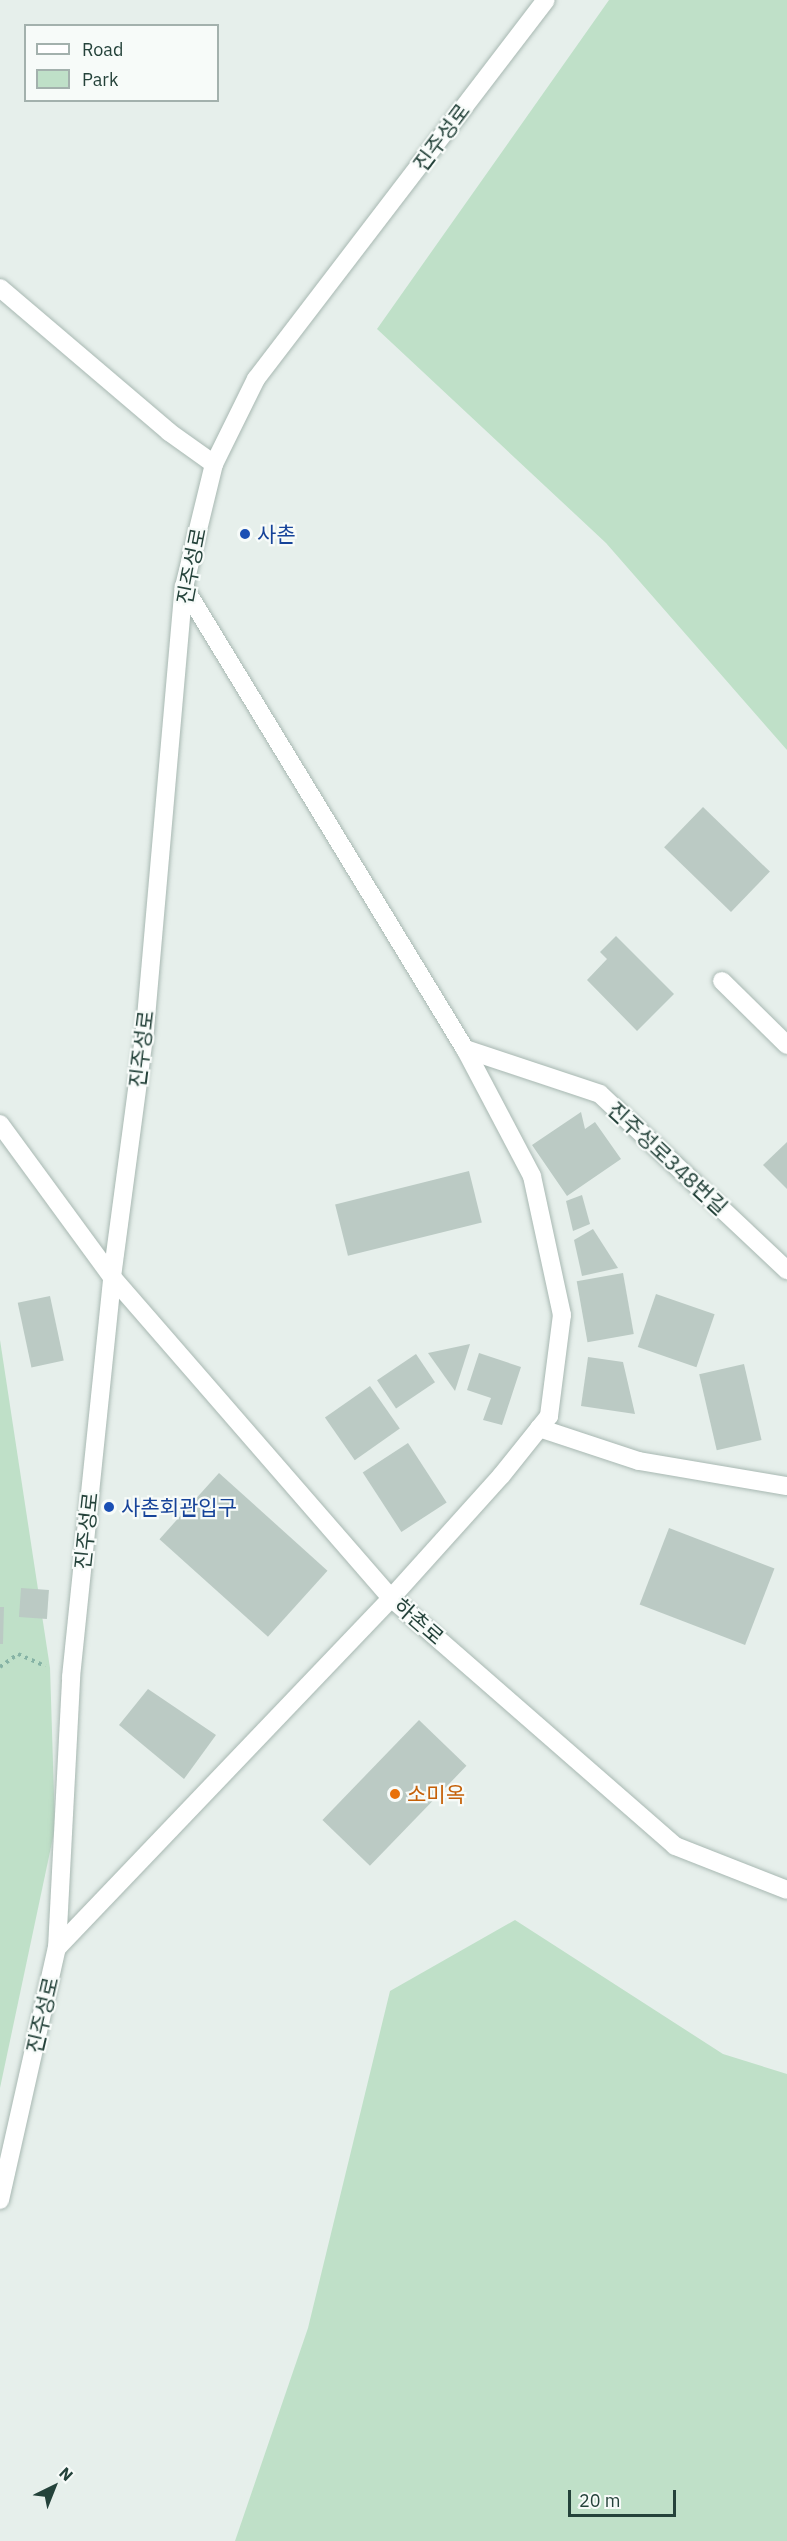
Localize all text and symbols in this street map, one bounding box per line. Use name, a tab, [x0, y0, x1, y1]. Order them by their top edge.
legend	[24, 24, 219, 102]
text: Road	[82, 38, 123, 61]
text: Park	[82, 68, 118, 91]
street label: 진주성로	[408, 99, 474, 175]
place label: 사촌	[257, 521, 296, 547]
street label: 진주성로	[171, 526, 211, 606]
marker: 사촌	[238, 527, 252, 541]
street label: 진주성로	[124, 1009, 158, 1089]
street label: 진주성로348번길	[603, 1096, 733, 1220]
street label: 진주성로	[69, 1491, 103, 1571]
place label: 사촌회관입구	[121, 1494, 237, 1520]
marker: 사촌회관입구	[102, 1500, 116, 1514]
street label: 하촌로	[389, 1592, 449, 1650]
place label: 소미옥	[407, 1781, 465, 1807]
marker: 소미옥	[388, 1787, 402, 1801]
street label: 진주성로	[21, 1975, 63, 2055]
north arrow	[24, 2457, 84, 2517]
text: N	[55, 2463, 77, 2485]
scale bar	[571, 2478, 679, 2516]
text: 20 m	[579, 2489, 621, 2512]

